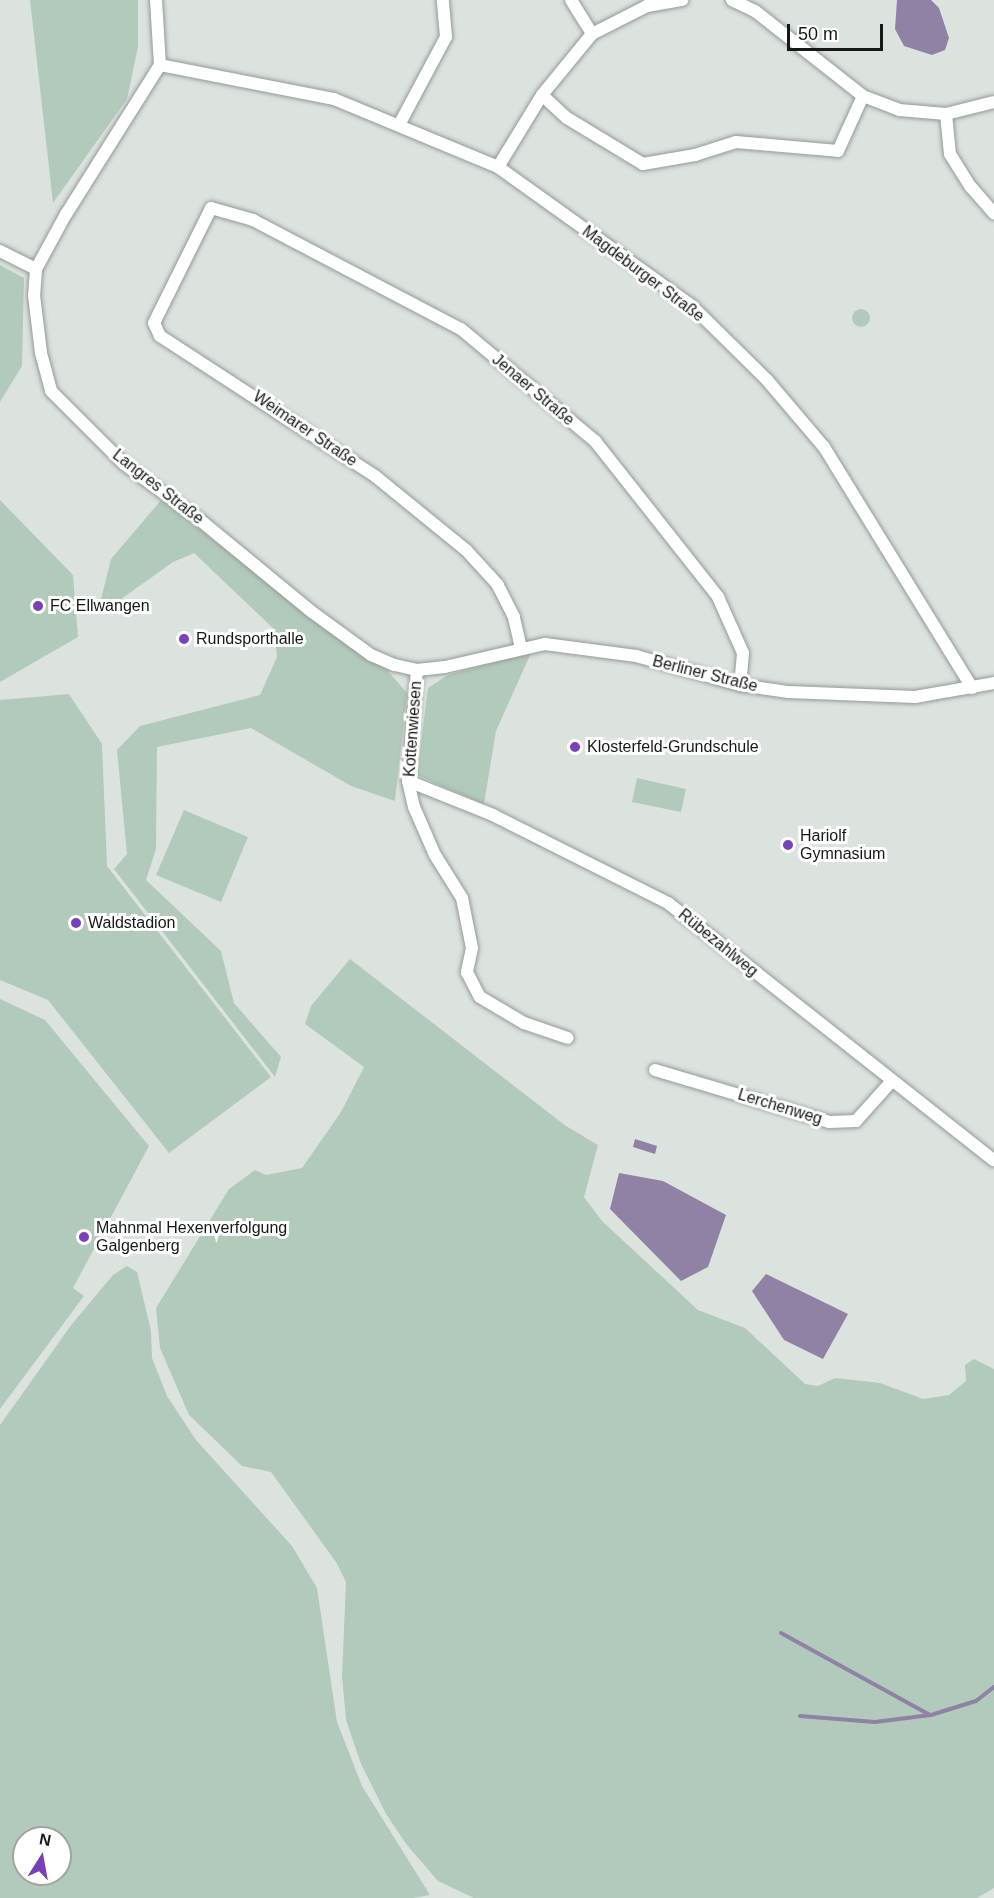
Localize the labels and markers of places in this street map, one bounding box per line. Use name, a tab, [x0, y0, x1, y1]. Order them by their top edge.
place label: FC Ellwangen	[50, 596, 150, 616]
marker: FC Ellwangen	[31, 599, 45, 613]
place label: Rundsporthalle	[196, 629, 304, 649]
marker: Rundsporthalle	[177, 632, 191, 646]
place label: Klosterfeld-Grundschule	[587, 737, 759, 757]
marker: Klosterfeld-Grundschule	[568, 740, 582, 754]
place label: Hariolf Gymnasium	[800, 826, 885, 864]
marker: Hariolf Gymnasium	[781, 838, 795, 852]
place label: Waldstadion	[88, 913, 175, 933]
marker: Waldstadion	[69, 916, 83, 930]
place label: Mahnmal Hexenverfolgung Galgenberg	[96, 1218, 287, 1256]
marker: Mahnmal Hexenverfolgung Galgenberg	[77, 1230, 91, 1244]

